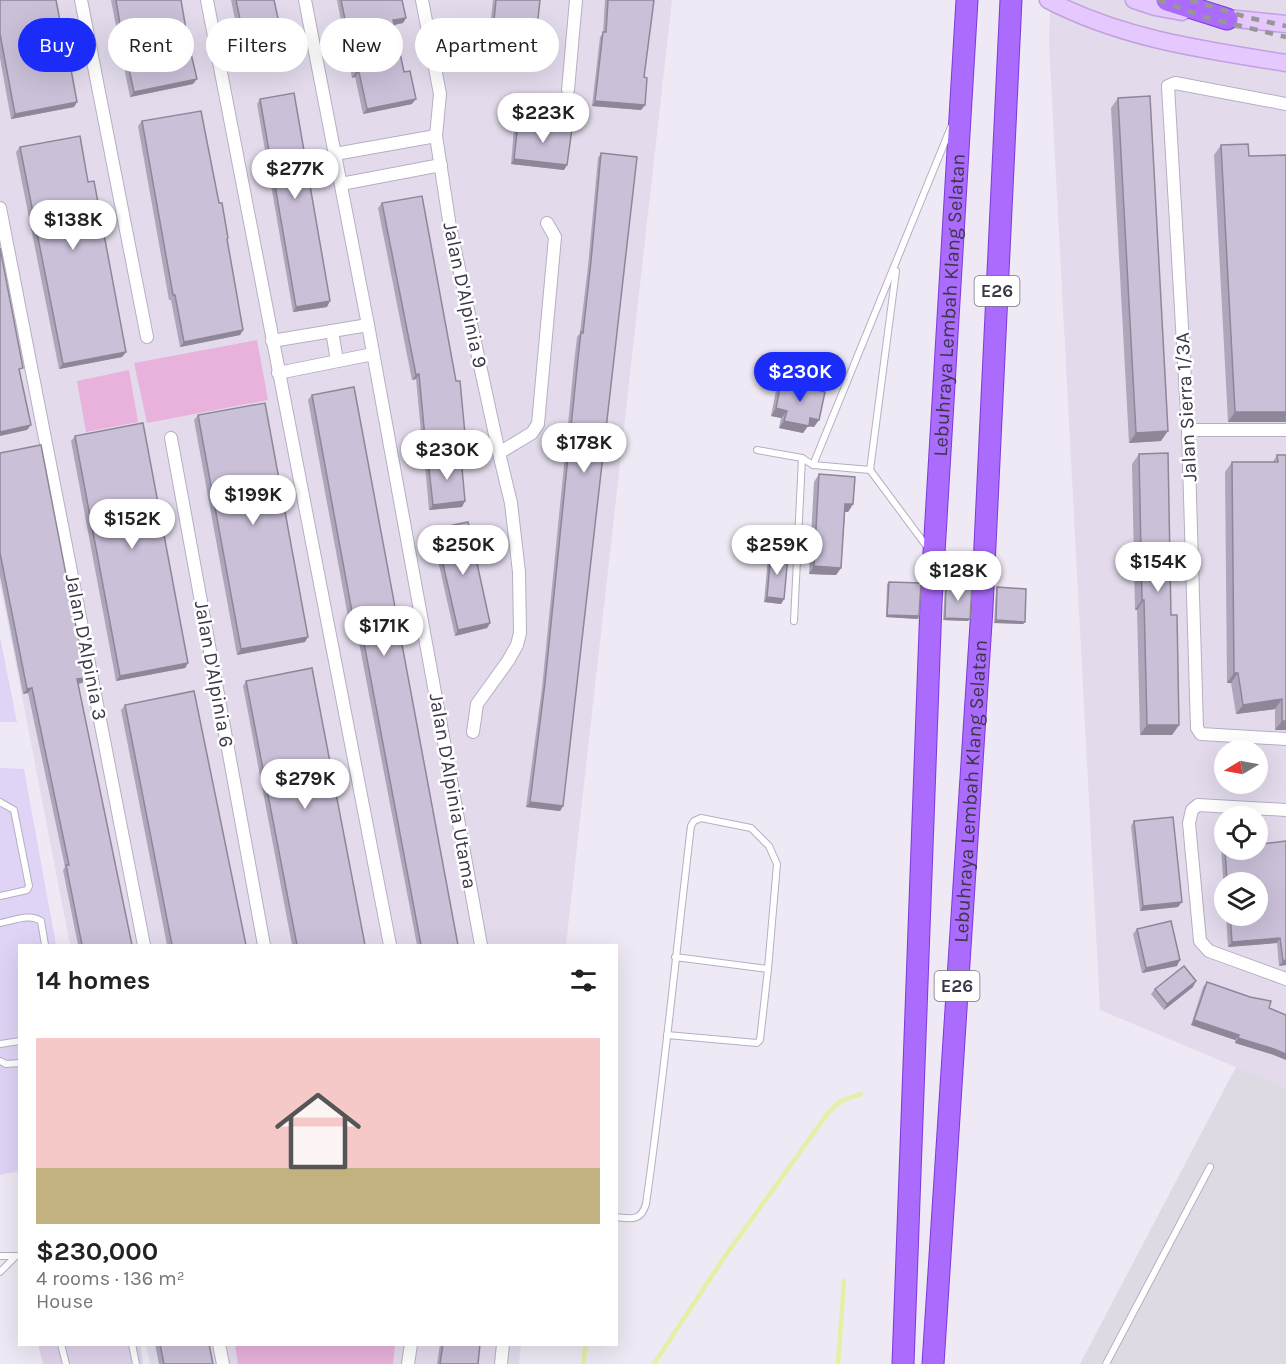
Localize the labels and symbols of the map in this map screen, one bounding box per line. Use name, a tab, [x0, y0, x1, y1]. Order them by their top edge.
pin: $223K	[501, 93, 585, 144]
pin: $277K	[253, 149, 337, 200]
street label: Lebuhraya Lembah Klang Selatan	[928, 153, 969, 457]
pin: $138K	[31, 200, 115, 251]
street label: Jalan D'Alpinia 9	[438, 220, 492, 370]
road number: E26	[974, 276, 1020, 306]
street label: Jalan Sierra 1/3A	[1171, 332, 1201, 482]
pin: $230K	[758, 352, 842, 403]
pin: $178K	[542, 423, 626, 474]
pin: $230K	[405, 430, 489, 481]
pin: $199K	[211, 475, 295, 526]
pin: $152K	[90, 499, 174, 550]
pin: $250K	[421, 525, 505, 576]
pin: $259K	[735, 525, 819, 576]
pin: $154K	[1116, 542, 1200, 593]
pin: $128K	[916, 551, 1000, 602]
street label: Jalan D'Alpinia 3	[61, 572, 111, 722]
street label: Jalan D'Alpinia 6	[190, 599, 238, 749]
pin: $171K	[342, 606, 426, 657]
street label: Lebuhraya Lembah Klang Selatan	[949, 639, 991, 943]
street label: Jalan D'Alpinia Utama	[424, 691, 482, 891]
north arrow	[1214, 740, 1268, 794]
pin: $279K	[263, 759, 347, 810]
road number: E26	[934, 971, 980, 1001]

